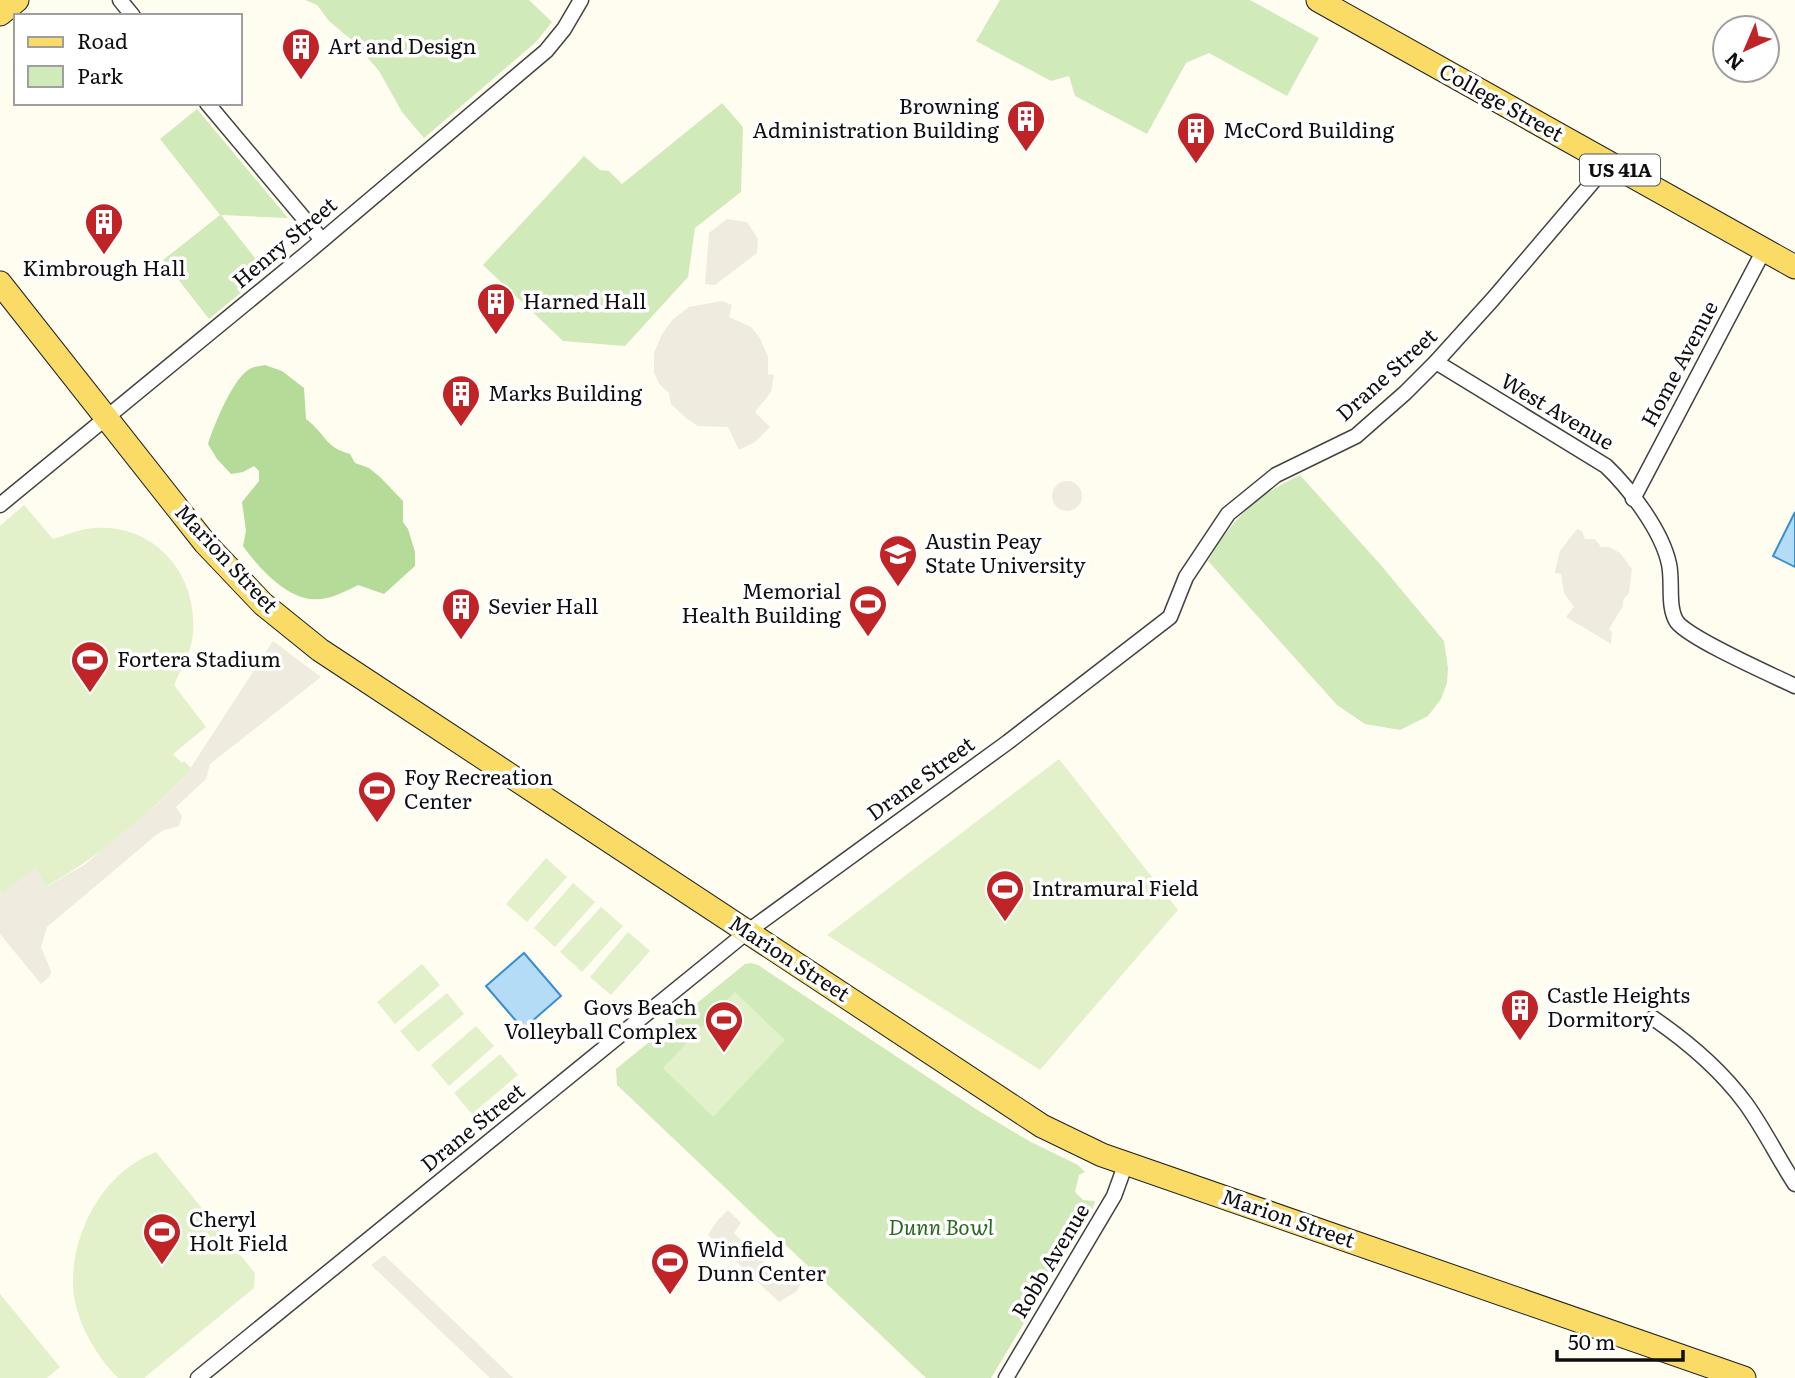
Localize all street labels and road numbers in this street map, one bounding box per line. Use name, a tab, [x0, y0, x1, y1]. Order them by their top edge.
street label: College Street	[1434, 54, 1570, 148]
road number: US 41A	[1580, 154, 1660, 186]
street label: Henry Street	[224, 188, 343, 294]
street label: Home Avenue	[1632, 294, 1724, 431]
street label: Drane Street	[1328, 319, 1443, 427]
street label: West Avenue	[1496, 364, 1621, 456]
street label: Marion Street	[169, 496, 287, 619]
street label: Drane Street	[859, 727, 980, 827]
street label: Marion Street	[724, 906, 858, 1008]
street label: Drane Street	[413, 1074, 531, 1178]
street label: Marion Street	[1218, 1179, 1360, 1254]
street label: Robb Avenue	[1002, 1196, 1095, 1323]

